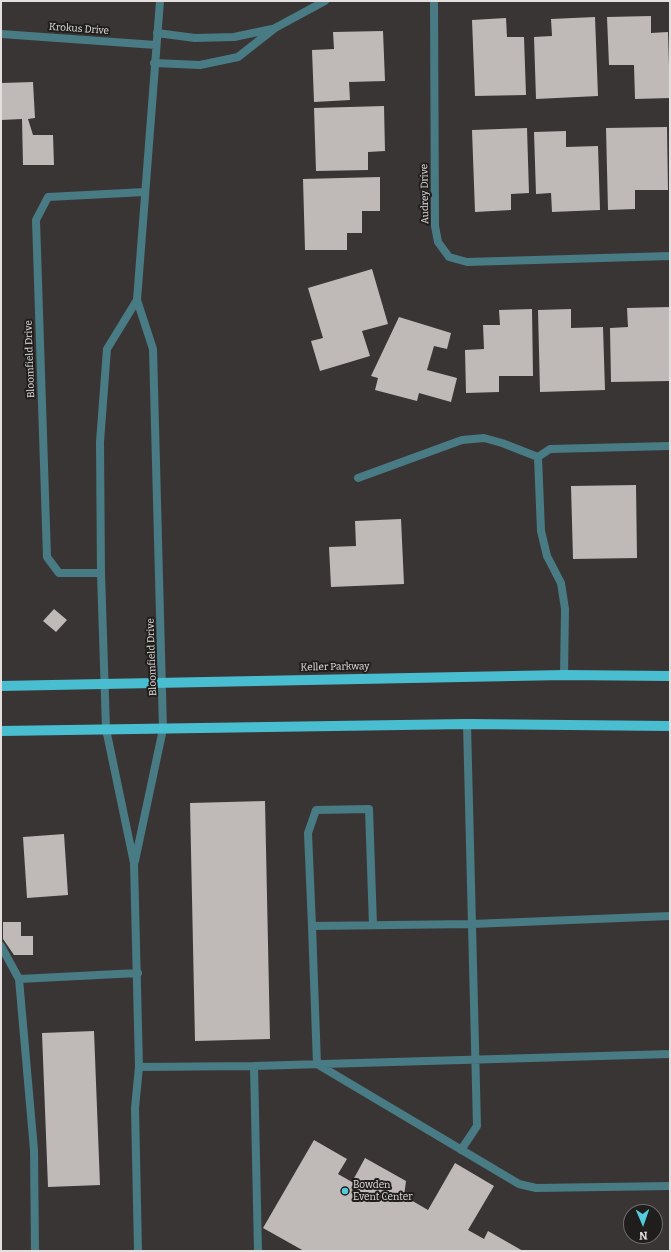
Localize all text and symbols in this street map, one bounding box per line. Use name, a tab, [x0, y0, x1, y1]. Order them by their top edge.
street label: Krokus Drive	[49, 21, 109, 37]
street label: Audrey Drive	[418, 164, 432, 224]
street label: Bloomfield Drive	[23, 320, 37, 398]
street label: Bloomfield Drive	[145, 618, 159, 696]
street label: Keller Parkway	[300, 660, 370, 674]
place label: Bowden Event Center	[353, 1179, 413, 1202]
marker: Bowden Event Center	[340, 1186, 350, 1196]
north arrow	[623, 1204, 663, 1244]
text: N	[639, 1229, 648, 1242]

